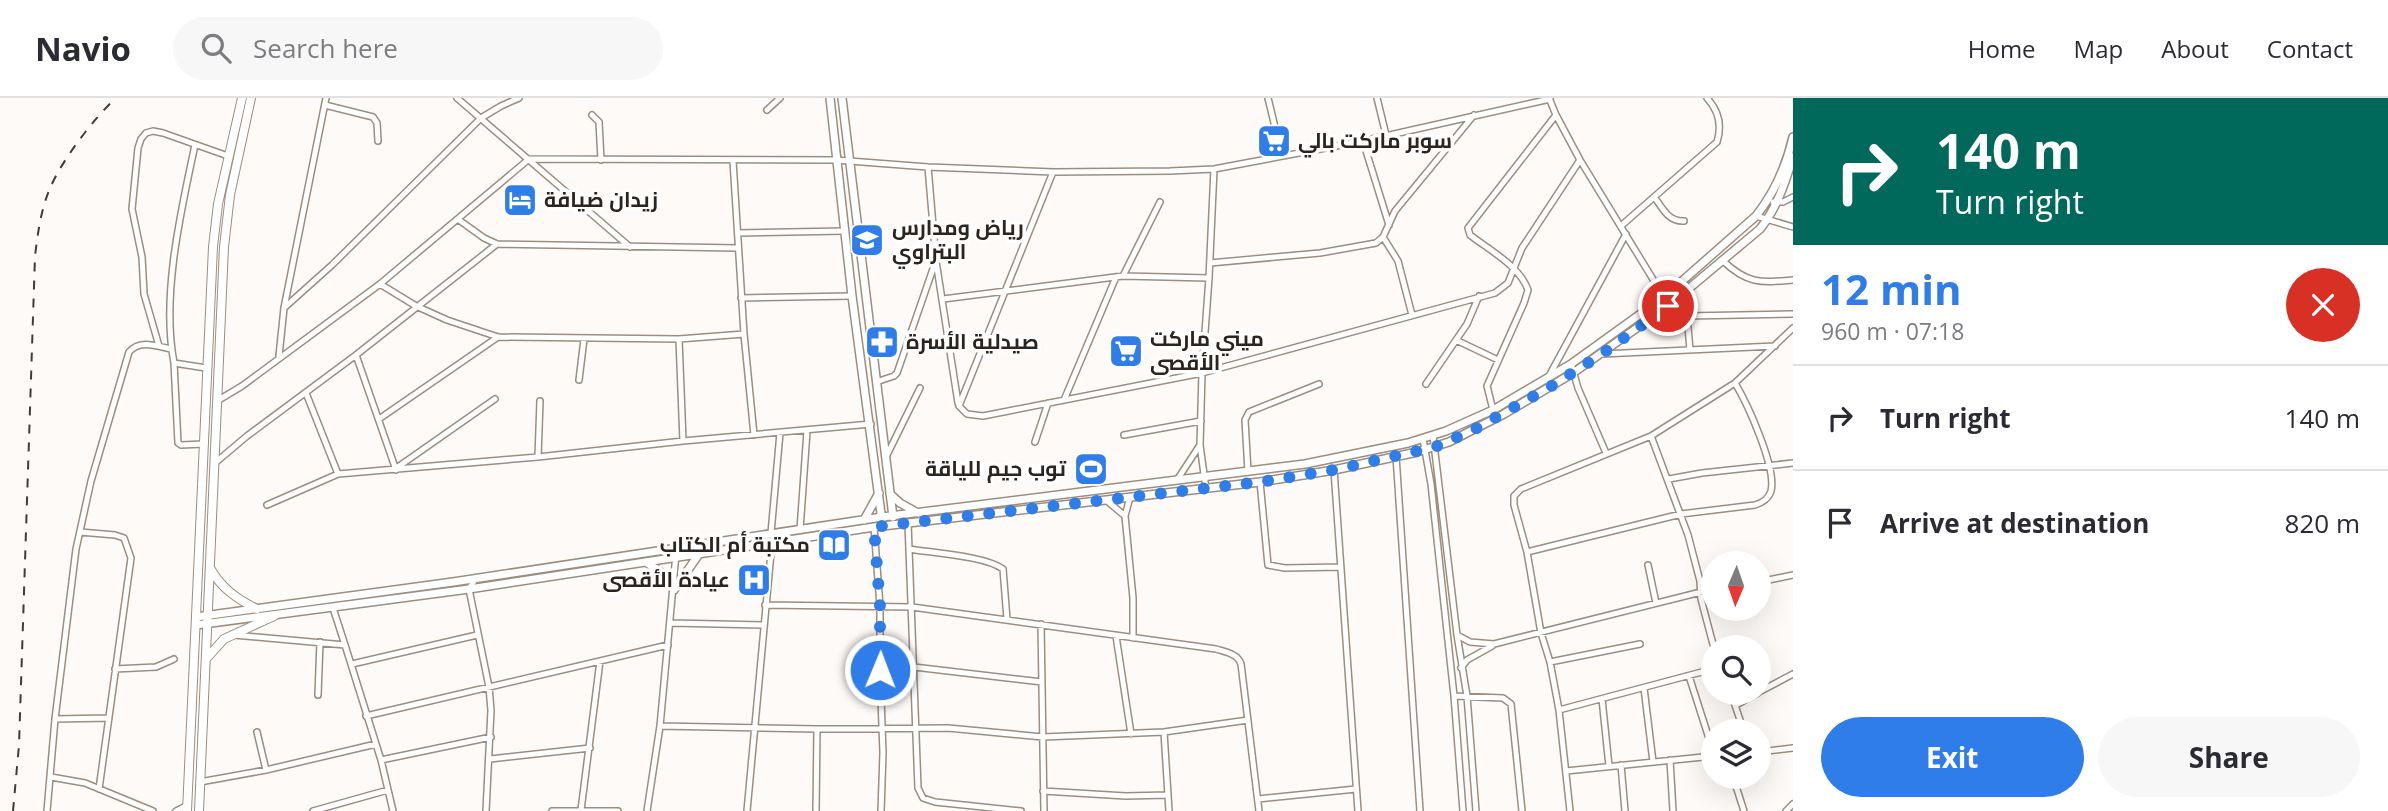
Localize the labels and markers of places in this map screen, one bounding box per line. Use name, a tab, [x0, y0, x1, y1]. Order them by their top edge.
supermarket icon: سوبر ماركت بالي	[1255, 122, 1293, 160]
place label: سوبر ماركت بالي	[1298, 126, 1452, 158]
hotel icon: زيدان ضيافة	[501, 181, 539, 219]
place label: زيدان ضيافة	[544, 185, 658, 213]
place label: رياض ومدارس البتراوي	[892, 213, 1024, 269]
school or university icon: رياض ومدارس البتراوي	[848, 221, 886, 259]
pin	[1638, 276, 1698, 336]
pharmacy icon: صيدلية الأسرة	[863, 323, 901, 361]
place label: ميني ماركت الأقصى	[1150, 324, 1264, 376]
place label: صيدلية الأسرة	[906, 327, 1039, 355]
supermarket icon: ميني ماركت الأقصى	[1107, 332, 1145, 370]
sports icon: توب جيم للياقة	[1072, 450, 1110, 488]
place label: توب جيم للياقة	[925, 454, 1067, 483]
library icon: مكتبة أم الكتاب	[815, 526, 853, 564]
place label: مكتبة أم الكتاب	[660, 530, 810, 559]
hospital icon: عيادة الأقصى	[735, 561, 773, 599]
place label: عيادة الأقصى	[603, 565, 730, 593]

